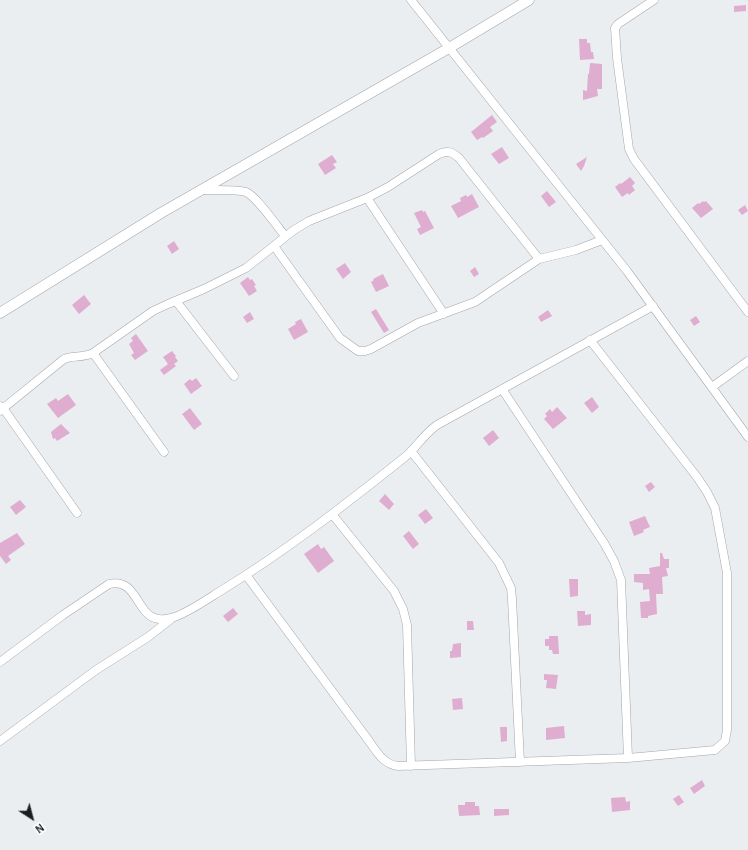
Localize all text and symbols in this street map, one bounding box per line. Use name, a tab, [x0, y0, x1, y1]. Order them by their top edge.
north arrow	[12, 798, 52, 838]
text: N	[32, 821, 46, 836]

